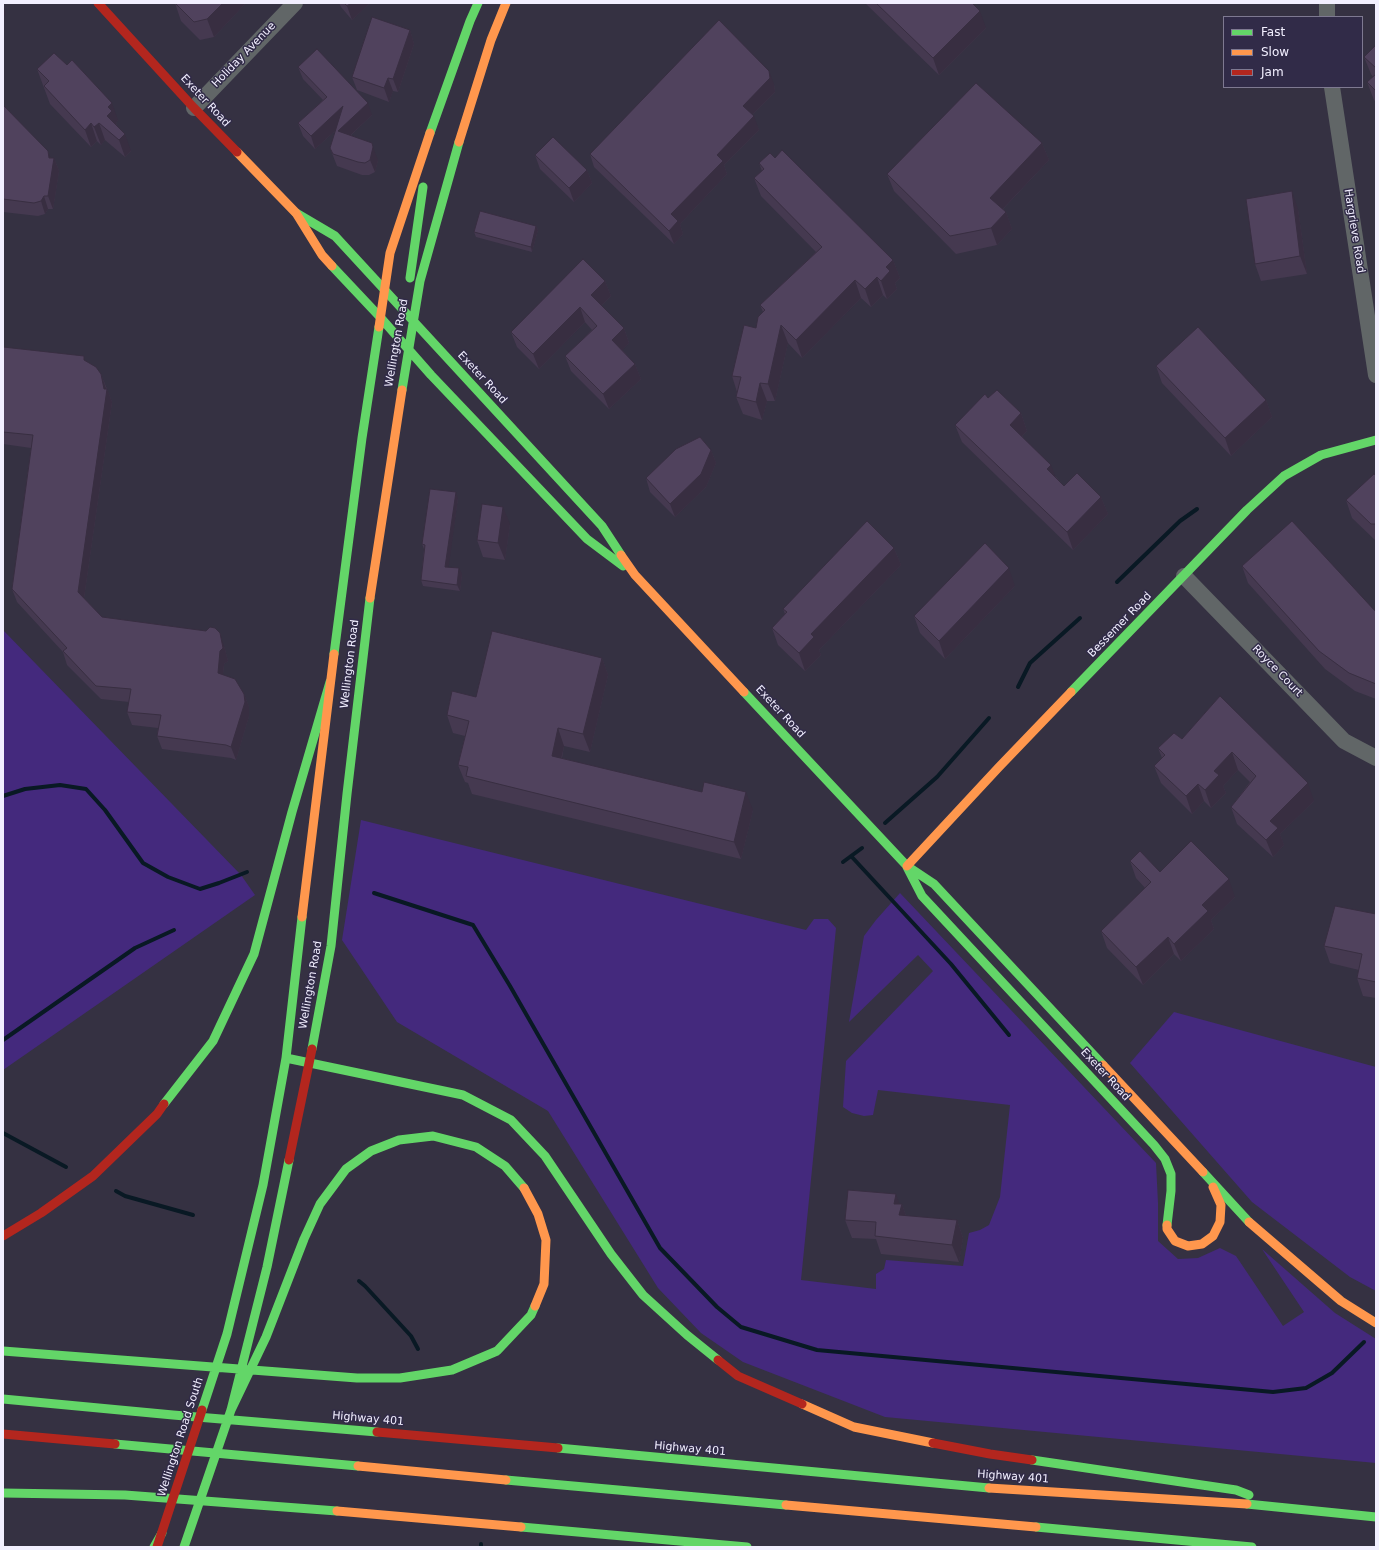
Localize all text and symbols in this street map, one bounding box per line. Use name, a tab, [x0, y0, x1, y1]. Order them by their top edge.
legend	[1223, 16, 1363, 88]
street label: Holiday Avenue	[209, 20, 279, 90]
text: Fast	[1261, 25, 1285, 39]
text: Slow	[1261, 45, 1289, 59]
text: Jam	[1261, 65, 1284, 79]
street label: Exeter Road	[177, 72, 233, 130]
street label: Hargrieve Road	[1341, 188, 1367, 274]
street label: Wellington Road	[383, 298, 411, 388]
street label: Exeter Road	[454, 349, 510, 407]
street label: Bessemer Road	[1086, 590, 1154, 660]
street label: Wellington Road	[338, 619, 362, 709]
street label: Royce Court	[1249, 642, 1305, 700]
street label: Exeter Road	[752, 683, 808, 741]
street label: Wellington Road	[297, 940, 325, 1030]
street label: Exeter Road	[1077, 1046, 1133, 1104]
street label: Wellington Road South	[155, 1376, 207, 1498]
street label: Highway 401	[332, 1409, 404, 1429]
street label: Highway 401	[654, 1439, 726, 1459]
street label: Highway 401	[977, 1468, 1049, 1486]

